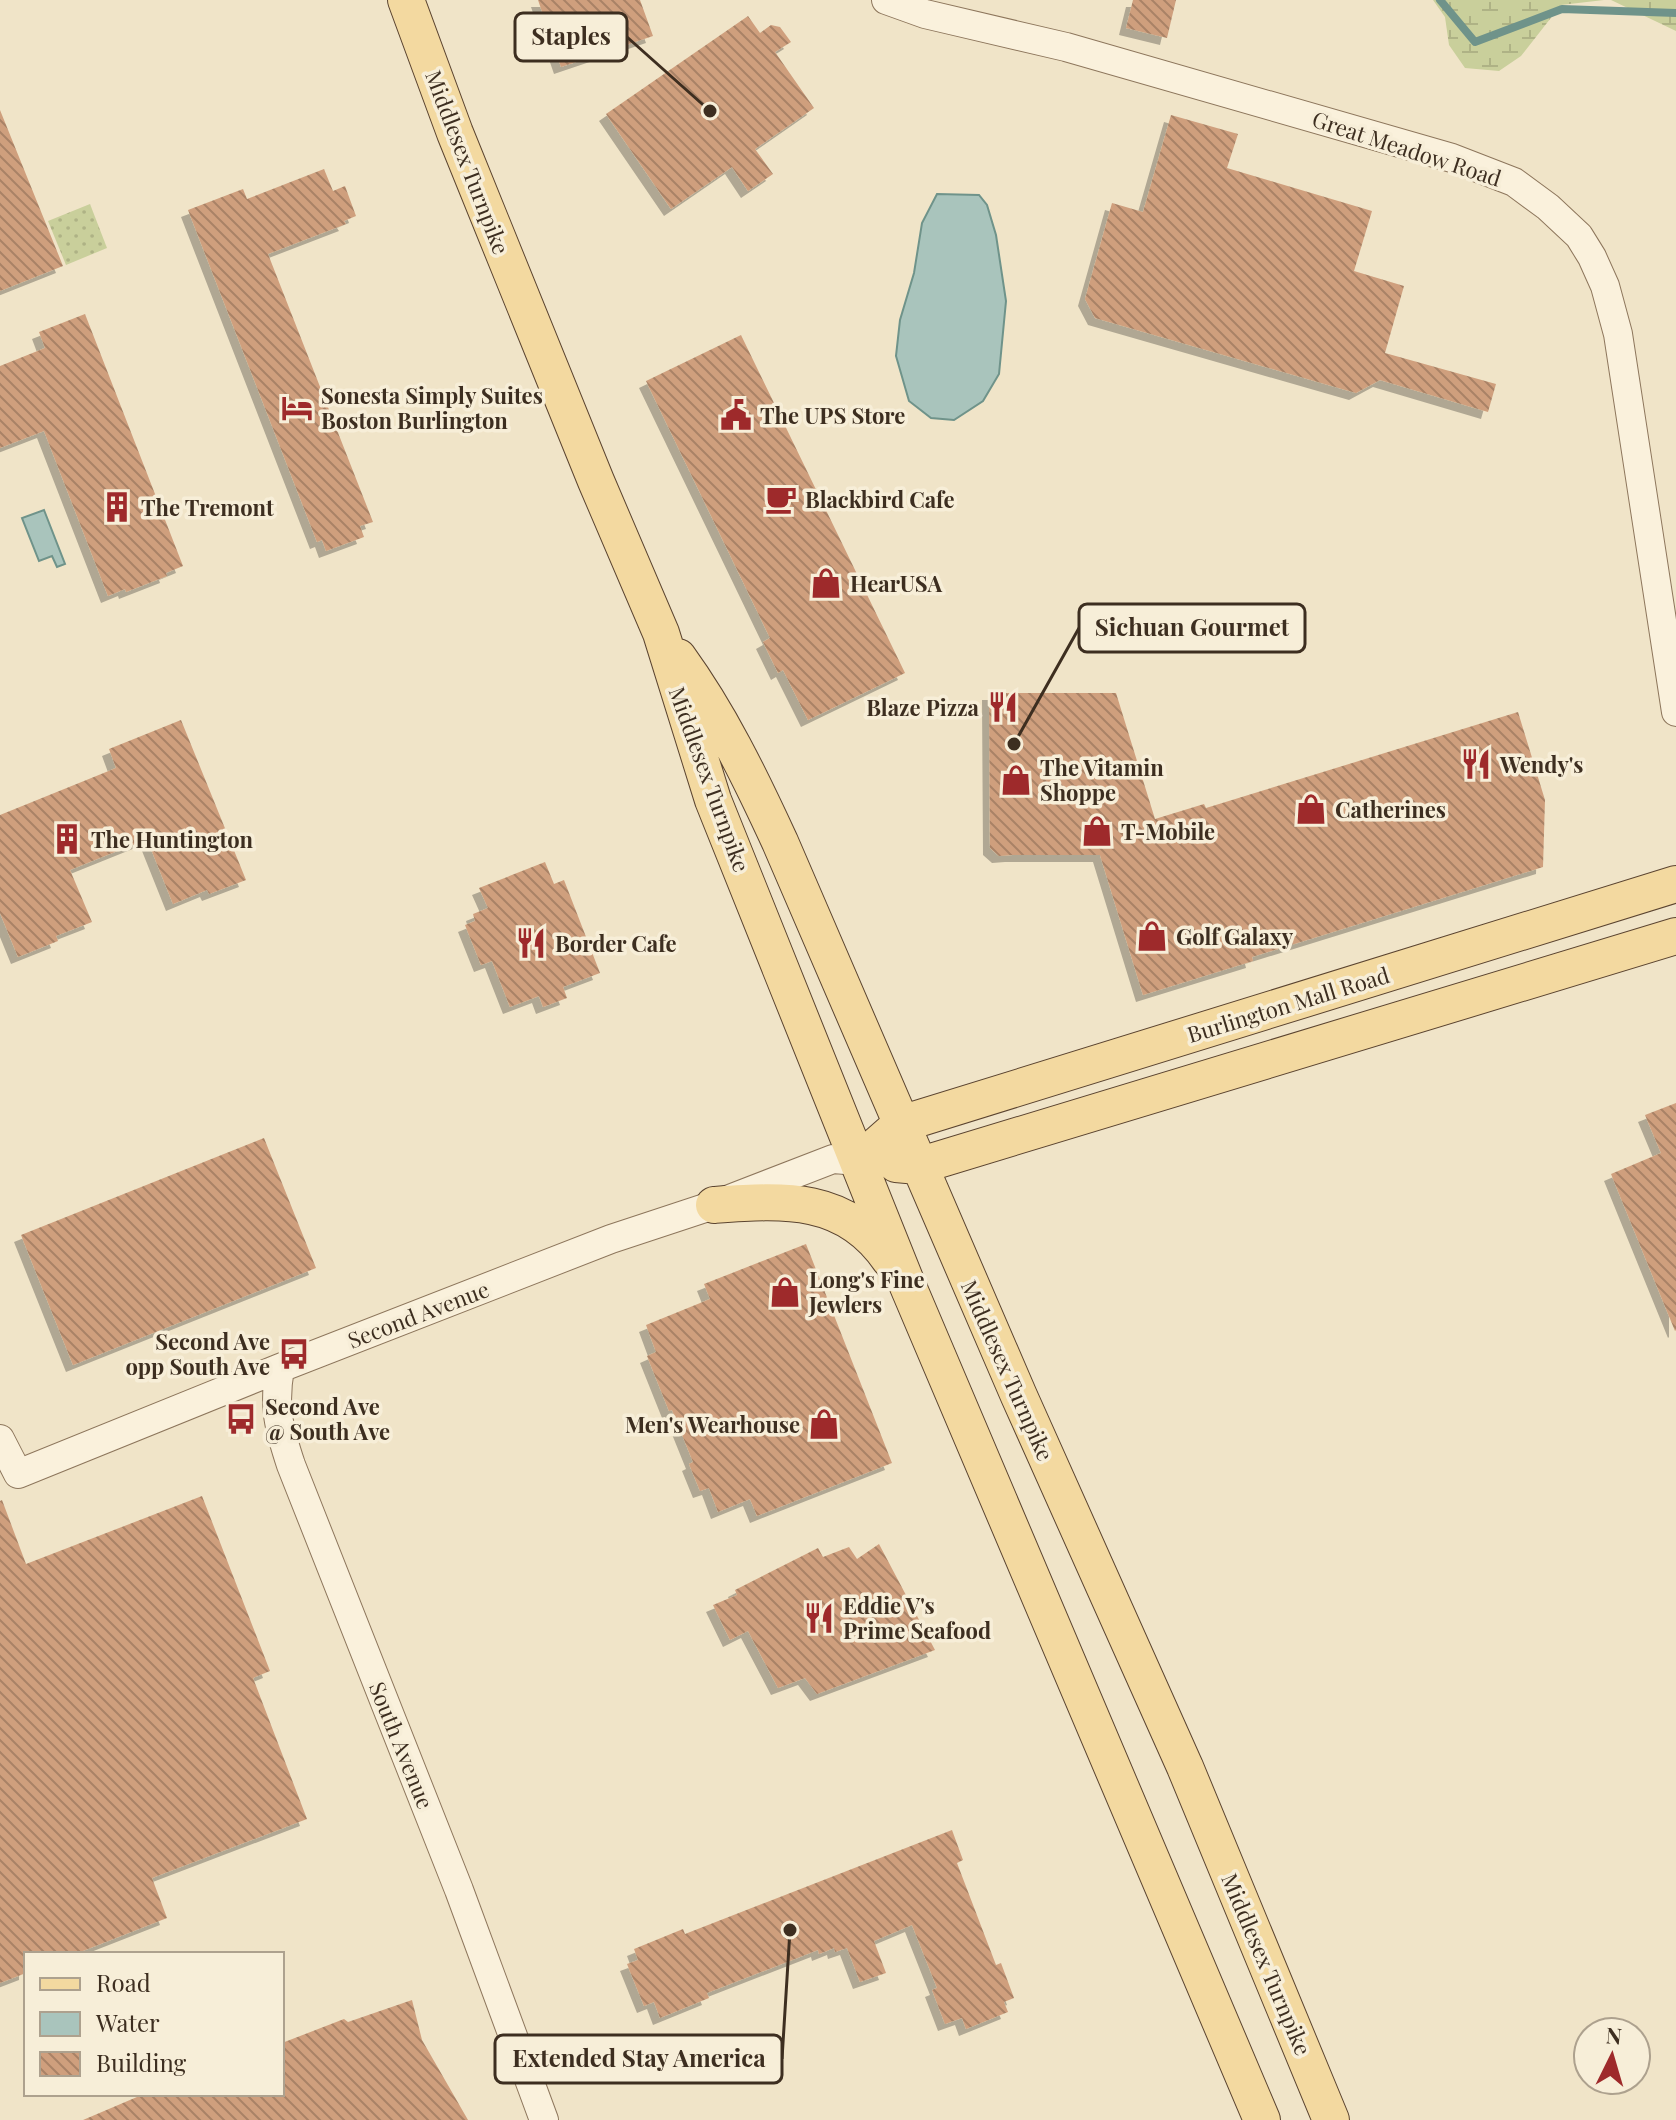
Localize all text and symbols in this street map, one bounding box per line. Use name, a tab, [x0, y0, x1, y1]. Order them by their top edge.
callout: Staples	[515, 13, 627, 61]
text: Staples	[531, 19, 611, 51]
street label: Middlesex Turnpike	[419, 66, 517, 258]
street label: Great Meadow Road	[1309, 103, 1506, 193]
place label: Sonesta Simply Suites Boston Burlington	[321, 380, 543, 435]
hotel icon: Sonesta Simply Suites Boston Burlington	[280, 391, 314, 425]
public building icon: The UPS Store	[719, 398, 753, 432]
place label: The UPS Store	[760, 400, 905, 430]
cafe icon: Blackbird Cafe	[764, 482, 798, 516]
place label: Blackbird Cafe	[805, 484, 955, 514]
building icon: The Tremont	[100, 490, 134, 524]
place label: The Tremont	[141, 492, 274, 522]
shop icon: HearUSA	[809, 566, 843, 600]
place label: HearUSA	[850, 568, 942, 598]
callout: Sichuan Gourmet	[1079, 604, 1305, 652]
text: Sichuan Gourmet	[1095, 610, 1290, 642]
street label: Middlesex Turnpike	[663, 682, 757, 876]
restaurant icon: Blaze Pizza	[986, 690, 1020, 724]
place label: Blaze Pizza	[866, 692, 980, 722]
restaurant icon: Wendy's	[1459, 747, 1493, 781]
place label: Wendy's	[1499, 749, 1583, 779]
place label: The Vitamin Shoppe	[1040, 752, 1164, 807]
shop icon: The Vitamin Shoppe	[999, 763, 1033, 797]
shop icon: Catherines	[1294, 792, 1328, 826]
place label: Catherines	[1335, 794, 1446, 824]
shop icon: T-Mobile	[1080, 814, 1114, 848]
place label: T-Mobile	[1121, 816, 1215, 846]
building icon: The Huntington	[50, 822, 84, 856]
place label: The Huntington	[91, 824, 254, 854]
shop icon: Golf Galaxy	[1135, 919, 1169, 953]
place label: Golf Galaxy	[1176, 921, 1294, 951]
restaurant icon: Border Cafe	[514, 926, 548, 960]
place label: Border Cafe	[555, 928, 677, 958]
street label: Burlington Mall Road	[1183, 959, 1393, 1049]
place label: Long's Fine Jewlers	[808, 1264, 925, 1319]
street label: Second Avenue	[343, 1273, 493, 1355]
shop icon: Long's Fine Jewlers	[768, 1275, 802, 1309]
street label: Middlesex Turnpike	[955, 1275, 1061, 1465]
place label: Second Ave opp South Ave	[125, 1326, 270, 1381]
bus stop icon: Second Ave opp South Ave	[277, 1337, 311, 1371]
place label: Second Ave @ South Ave	[265, 1391, 390, 1446]
bus stop icon: Second Ave @ South Ave	[224, 1402, 258, 1436]
shop icon: Men's Wearhouse	[807, 1407, 841, 1441]
place label: Men's Wearhouse	[625, 1409, 800, 1439]
place label: Eddie V's Prime Seafood	[843, 1590, 991, 1645]
restaurant icon: Eddie V's Prime Seafood	[802, 1601, 836, 1635]
street label: South Avenue	[363, 1677, 441, 1813]
street label: Middlesex Turnpike	[1215, 1868, 1319, 2060]
legend	[24, 1952, 284, 2096]
text: Road	[96, 1966, 151, 1998]
text: Water	[95, 2006, 160, 2038]
north arrow	[1572, 2016, 1652, 2096]
text: N	[1605, 2019, 1623, 2051]
callout: Extended Stay America	[495, 2035, 782, 2083]
text: Extended Stay America	[512, 2041, 766, 2073]
text: Building	[96, 2046, 187, 2078]

